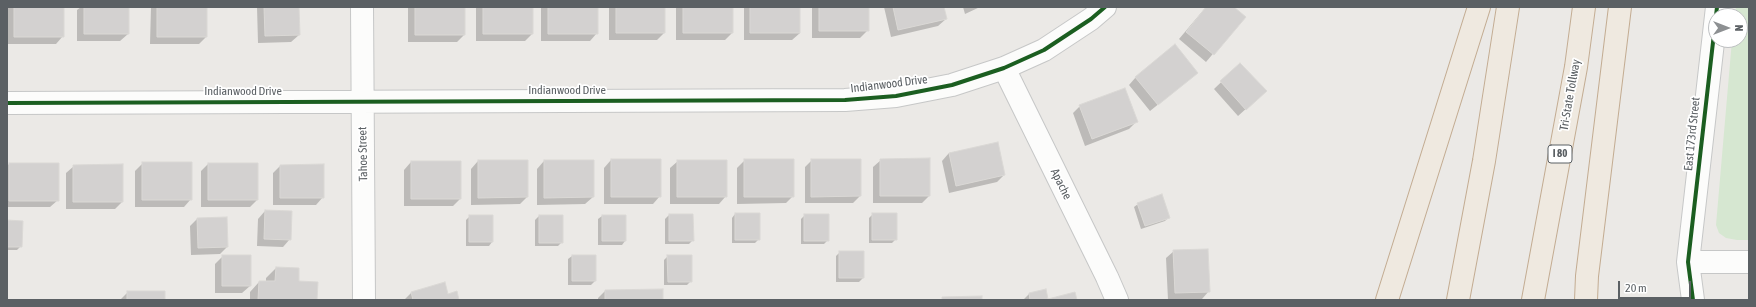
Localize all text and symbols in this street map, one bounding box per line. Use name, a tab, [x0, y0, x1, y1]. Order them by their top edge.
north arrow	[1708, 8, 1748, 48]
text: N	[1733, 25, 1745, 31]
street label: Tri-State Tollway	[1557, 58, 1583, 132]
street label: Indianwood Drive	[850, 72, 928, 96]
street label: Indianwood Drive	[528, 83, 606, 97]
street label: Indianwood Drive	[204, 84, 282, 98]
street label: East 173rd Street	[1681, 96, 1703, 172]
street label: Tahoe Street	[355, 126, 371, 182]
road number: I 80	[1548, 145, 1572, 163]
street label: Apache	[1047, 166, 1075, 202]
scale bar	[1620, 273, 1693, 299]
text: 20 m	[1625, 281, 1647, 295]

